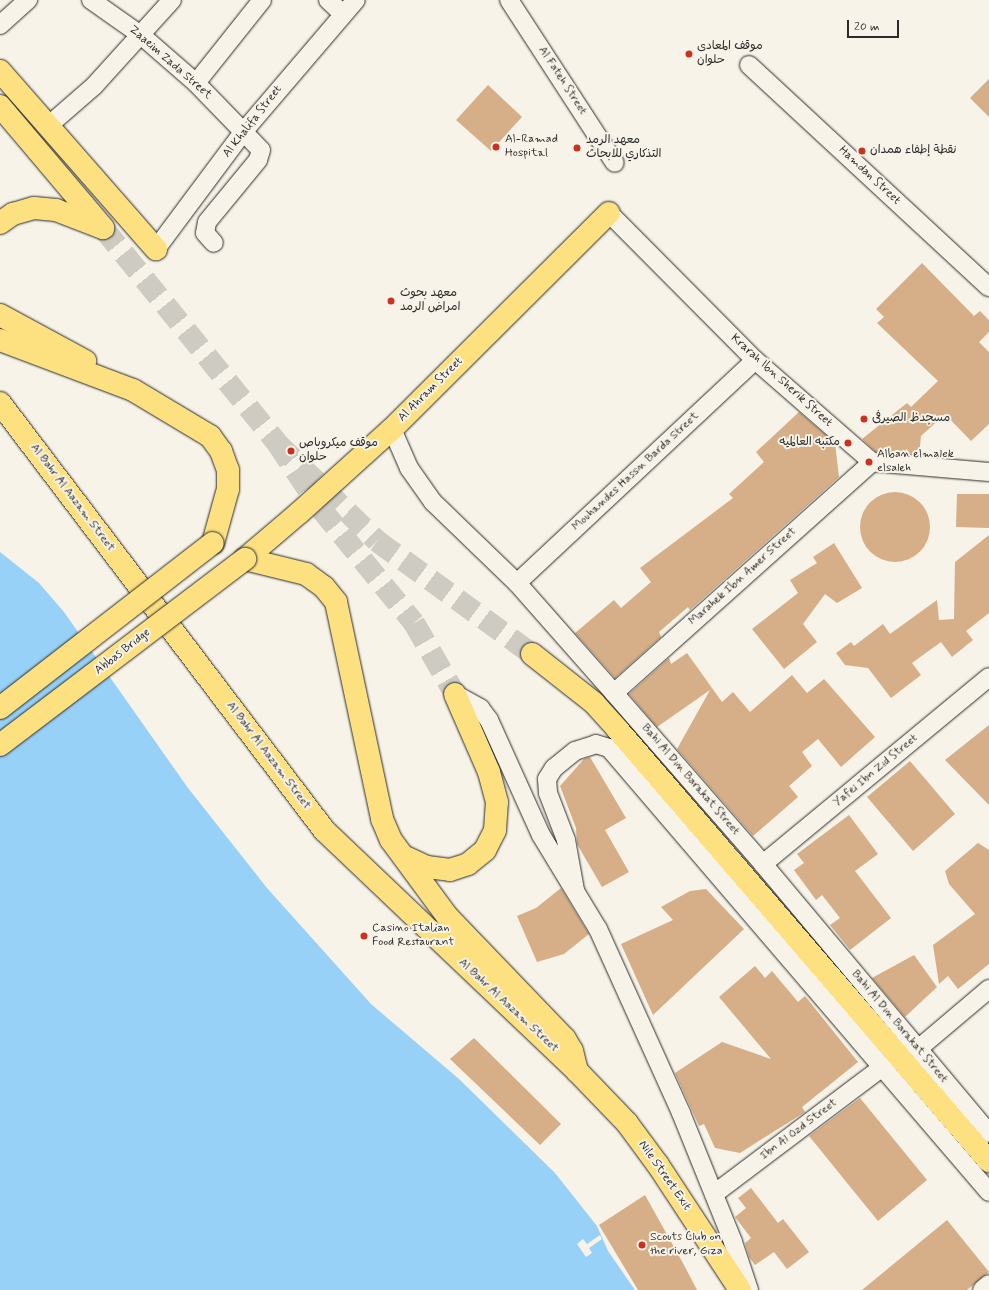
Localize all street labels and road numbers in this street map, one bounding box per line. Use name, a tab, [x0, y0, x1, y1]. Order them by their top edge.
street label: Zaaeim Zada Street	[125, 23, 215, 103]
street label: Al Fateh Street	[535, 44, 589, 118]
street label: Al Khalifa Street	[219, 82, 287, 162]
street label: Hamdan Street	[834, 143, 904, 209]
street label: Krarah Ibn Sherik Street	[727, 331, 835, 431]
street label: Al Ahram Street	[394, 353, 468, 427]
street label: Mouhandes Hassn Barda Street	[571, 411, 701, 533]
street label: Al Bahr Al Aazam Street	[26, 441, 118, 555]
street label: Marahek Ibn Amer Street	[688, 526, 798, 628]
street label: Abbas Bridge	[92, 626, 154, 678]
street label: Al Bahr Al Aazam Street	[222, 699, 314, 813]
street label: Bahi Al Din Barakat Street	[638, 721, 742, 839]
street label: Yafei Ibn Zid Street	[830, 731, 922, 811]
street label: Al Bahr Al Aazam Street	[454, 955, 562, 1057]
street label: Bahi Al Din Barakat Street	[848, 968, 950, 1086]
street label: Ibn Al Ozd Street	[757, 1096, 841, 1164]
street label: Nile Street Exit	[635, 1139, 693, 1213]

